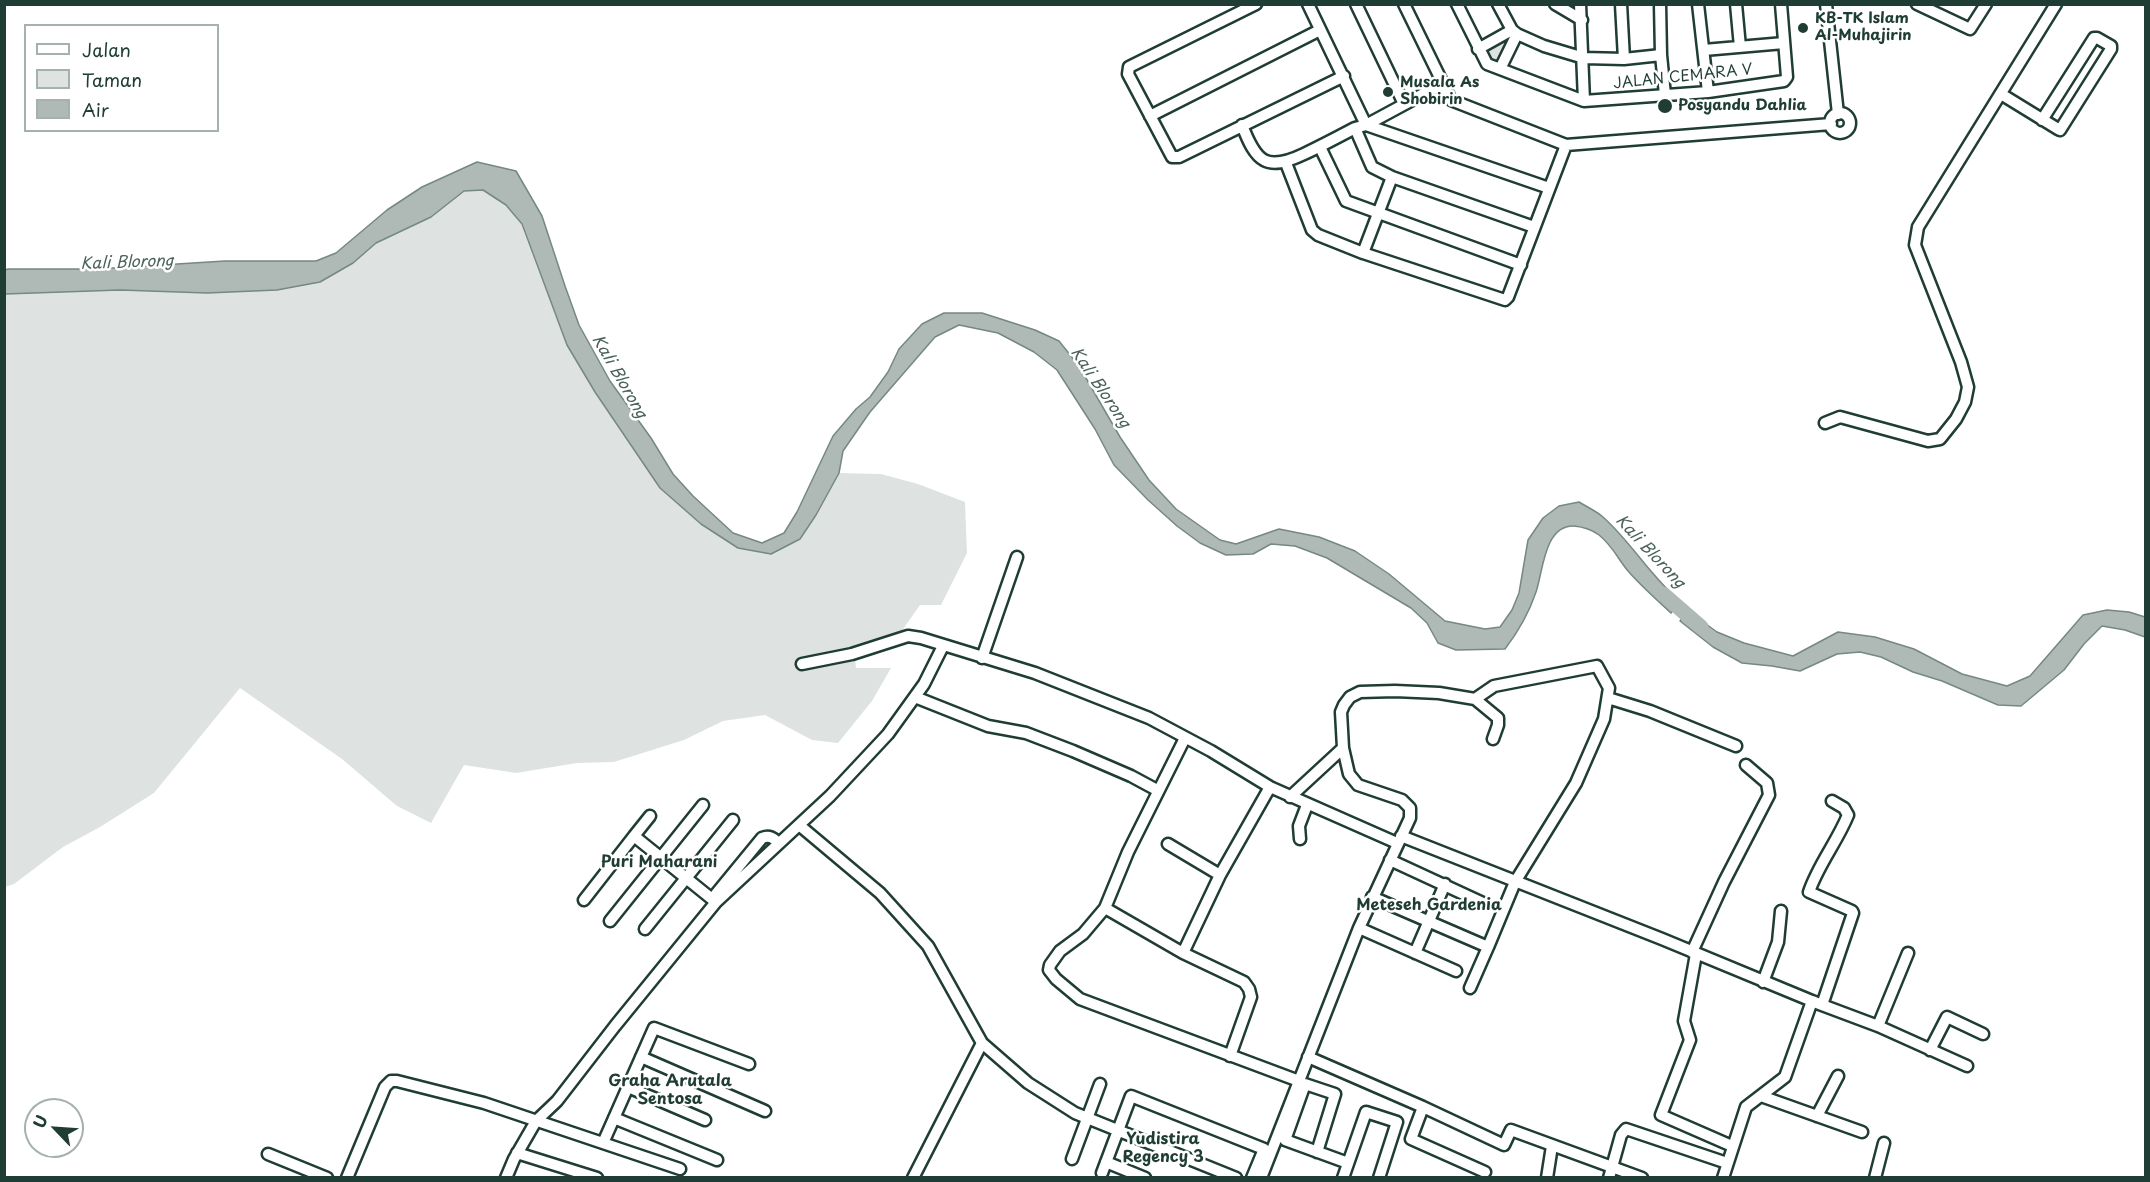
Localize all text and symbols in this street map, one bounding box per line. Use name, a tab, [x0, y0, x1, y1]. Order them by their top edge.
place label: KB-TK Islam Al-Muhajirin	[1815, 10, 1912, 45]
marker: KB-TK Islam Al-Muhajirin	[1796, 21, 1810, 35]
legend	[24, 24, 219, 132]
text: Jalan	[82, 36, 131, 63]
street label: JALAN CEMARA V	[1612, 61, 1754, 93]
text: Taman	[82, 66, 142, 93]
place label: Musala As Shobirin	[1400, 74, 1479, 109]
marker: Musala As Shobirin	[1381, 85, 1395, 99]
text: Air	[82, 96, 109, 123]
marker: Posyandu Dahlia	[1656, 97, 1674, 115]
place label: Posyandu Dahlia	[1678, 97, 1807, 115]
water label: Kali Blorong	[80, 252, 174, 274]
water label: Kali Blorong	[587, 332, 651, 422]
water label: Kali Blorong	[1066, 344, 1134, 432]
water label: Kali Blorong	[1611, 511, 1689, 593]
district label: Puri Maharani	[601, 853, 717, 873]
district label: Meteseh Gardenia	[1356, 896, 1502, 916]
district label: Graha Arutala Sentosa	[608, 1072, 732, 1110]
north arrow	[24, 1098, 84, 1158]
text: U	[26, 1111, 53, 1132]
district label: Yudistira Regency 3	[1122, 1130, 1204, 1168]

